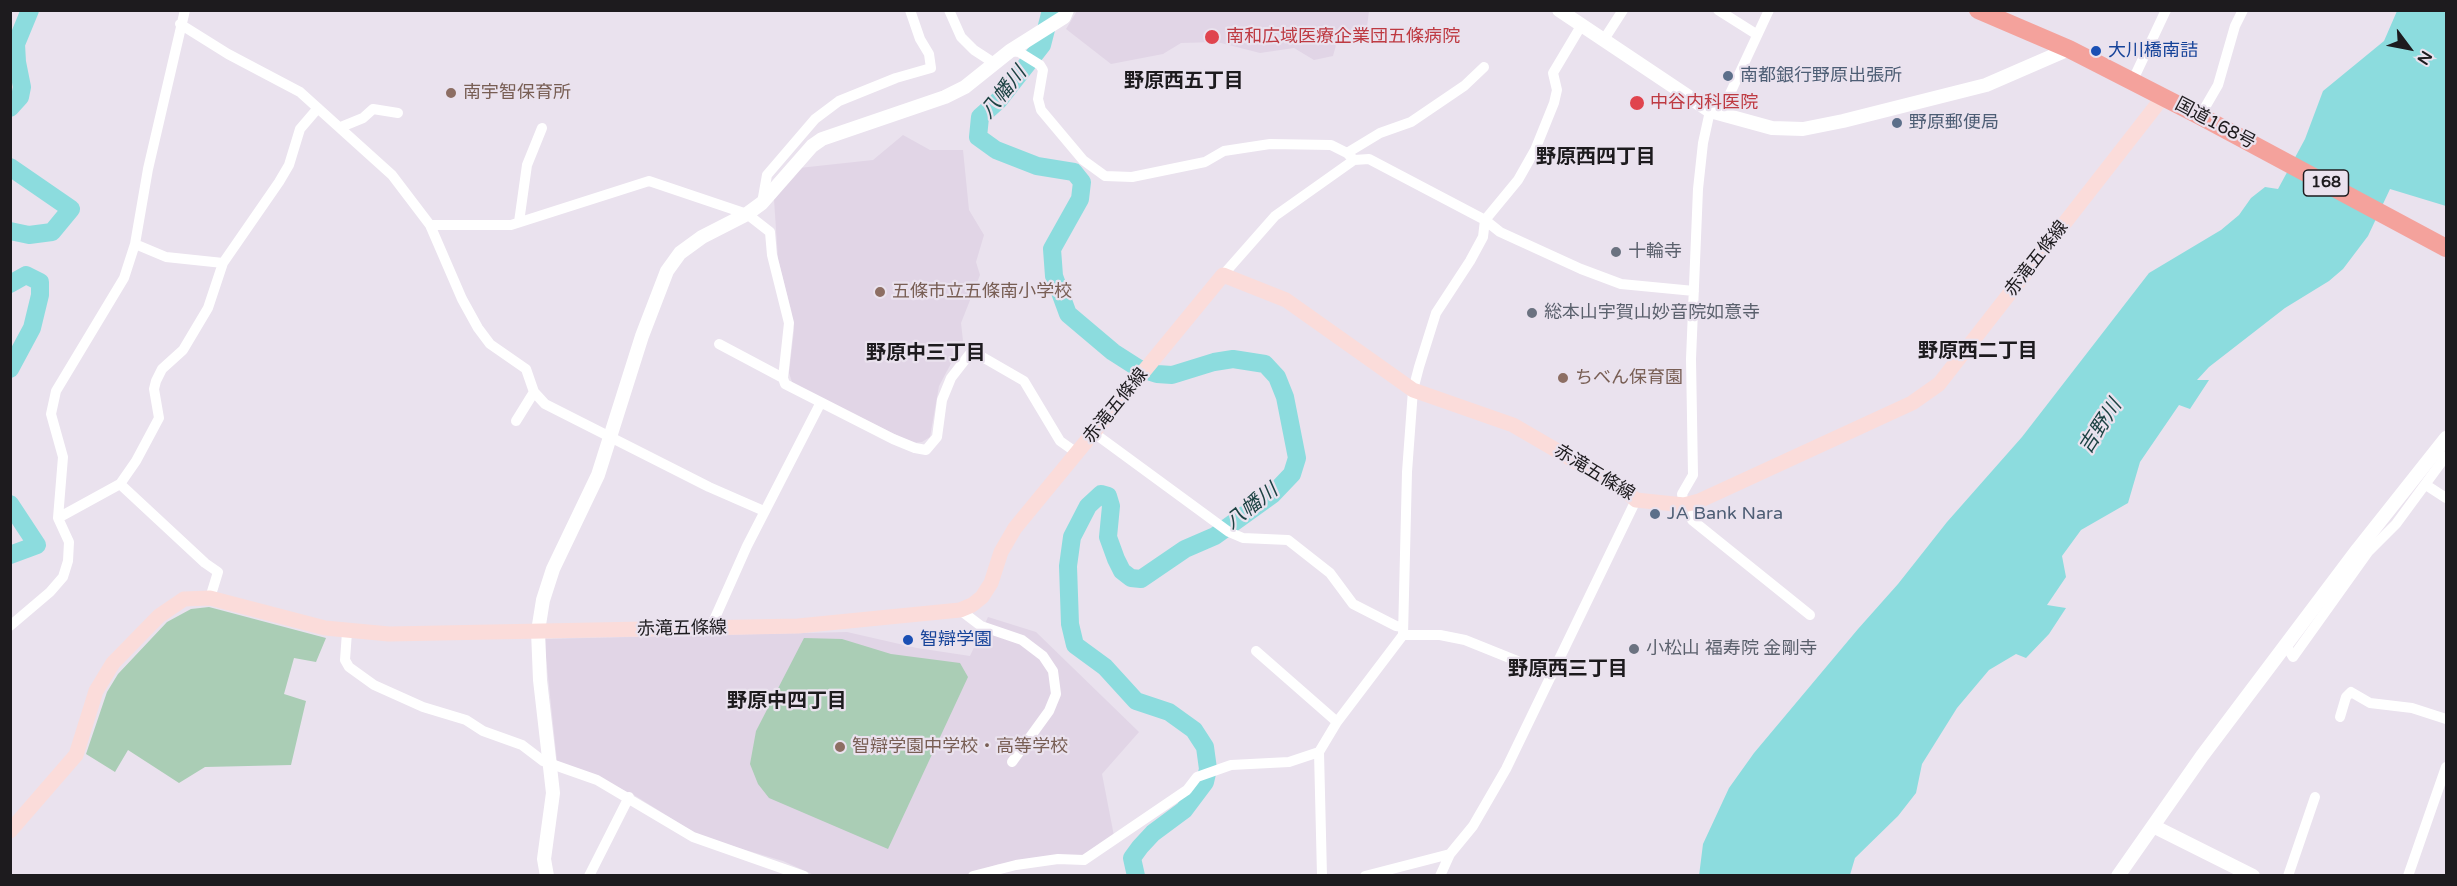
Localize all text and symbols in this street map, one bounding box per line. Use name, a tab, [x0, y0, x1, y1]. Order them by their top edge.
north arrow	[2379, 18, 2439, 78]
place label: 南和広域医療企業団五條病院	[1226, 26, 1460, 48]
marker: 南和広域医療企業団五條病院	[1203, 28, 1221, 46]
place label: 大川橋南詰	[2108, 40, 2198, 62]
marker: 大川橋南詰	[2089, 44, 2103, 58]
text: N	[2412, 47, 2436, 68]
water label: 八幡川	[976, 62, 1032, 124]
place label: 南都銀行野原出張所	[1740, 65, 1902, 87]
marker: 南都銀行野原出張所	[1721, 69, 1735, 83]
district label: 野原西五丁目	[1124, 70, 1244, 94]
place label: 南宇智保育所	[463, 82, 571, 104]
marker: 南宇智保育所	[444, 86, 458, 100]
place label: 中谷内科医院	[1650, 92, 1758, 114]
marker: 中谷内科医院	[1628, 94, 1646, 112]
street label: 国道168号	[2171, 94, 2259, 154]
place label: 野原郵便局	[1909, 112, 1999, 134]
marker: 野原郵便局	[1890, 116, 1904, 130]
district label: 野原西四丁目	[1536, 146, 1656, 170]
road number: 168	[2304, 170, 2348, 196]
street label: 赤滝五條線	[2001, 217, 2073, 301]
place label: 十輪寺	[1628, 241, 1682, 263]
marker: 十輪寺	[1609, 245, 1623, 259]
place label: 五條市立五條南小学校	[892, 281, 1072, 303]
marker: 五條市立五條南小学校	[873, 285, 887, 299]
place label: 総本山宇賀山妙音院如意寺	[1544, 302, 1760, 324]
marker: 総本山宇賀山妙音院如意寺	[1525, 306, 1539, 320]
district label: 野原西二丁目	[1918, 340, 2038, 364]
district label: 野原中三丁目	[866, 342, 986, 366]
street label: 赤滝五條線	[1079, 364, 1153, 448]
place label: ちべん保育園	[1575, 367, 1683, 389]
marker: ちべん保育園	[1556, 371, 1570, 385]
water label: 吉野川	[2075, 395, 2127, 459]
street label: 赤滝五條線	[1550, 441, 1638, 505]
water label: 八幡川	[1221, 479, 1283, 535]
place label: JA Bank Nara	[1667, 503, 1783, 525]
marker: JA Bank Nara	[1648, 507, 1662, 521]
street label: 赤滝五條線	[637, 617, 727, 641]
place label: 智辯学園	[920, 629, 992, 651]
marker: 智辯学園	[901, 633, 915, 647]
place label: 小松山 福寿院 金剛寺	[1646, 638, 1817, 660]
marker: 小松山 福寿院 金剛寺	[1627, 642, 1641, 656]
district label: 野原西三丁目	[1508, 658, 1628, 682]
district label: 野原中四丁目	[727, 690, 847, 714]
place label: 智辯学園中学校・高等学校	[852, 736, 1068, 758]
marker: 智辯学園中学校・高等学校	[833, 740, 847, 754]

